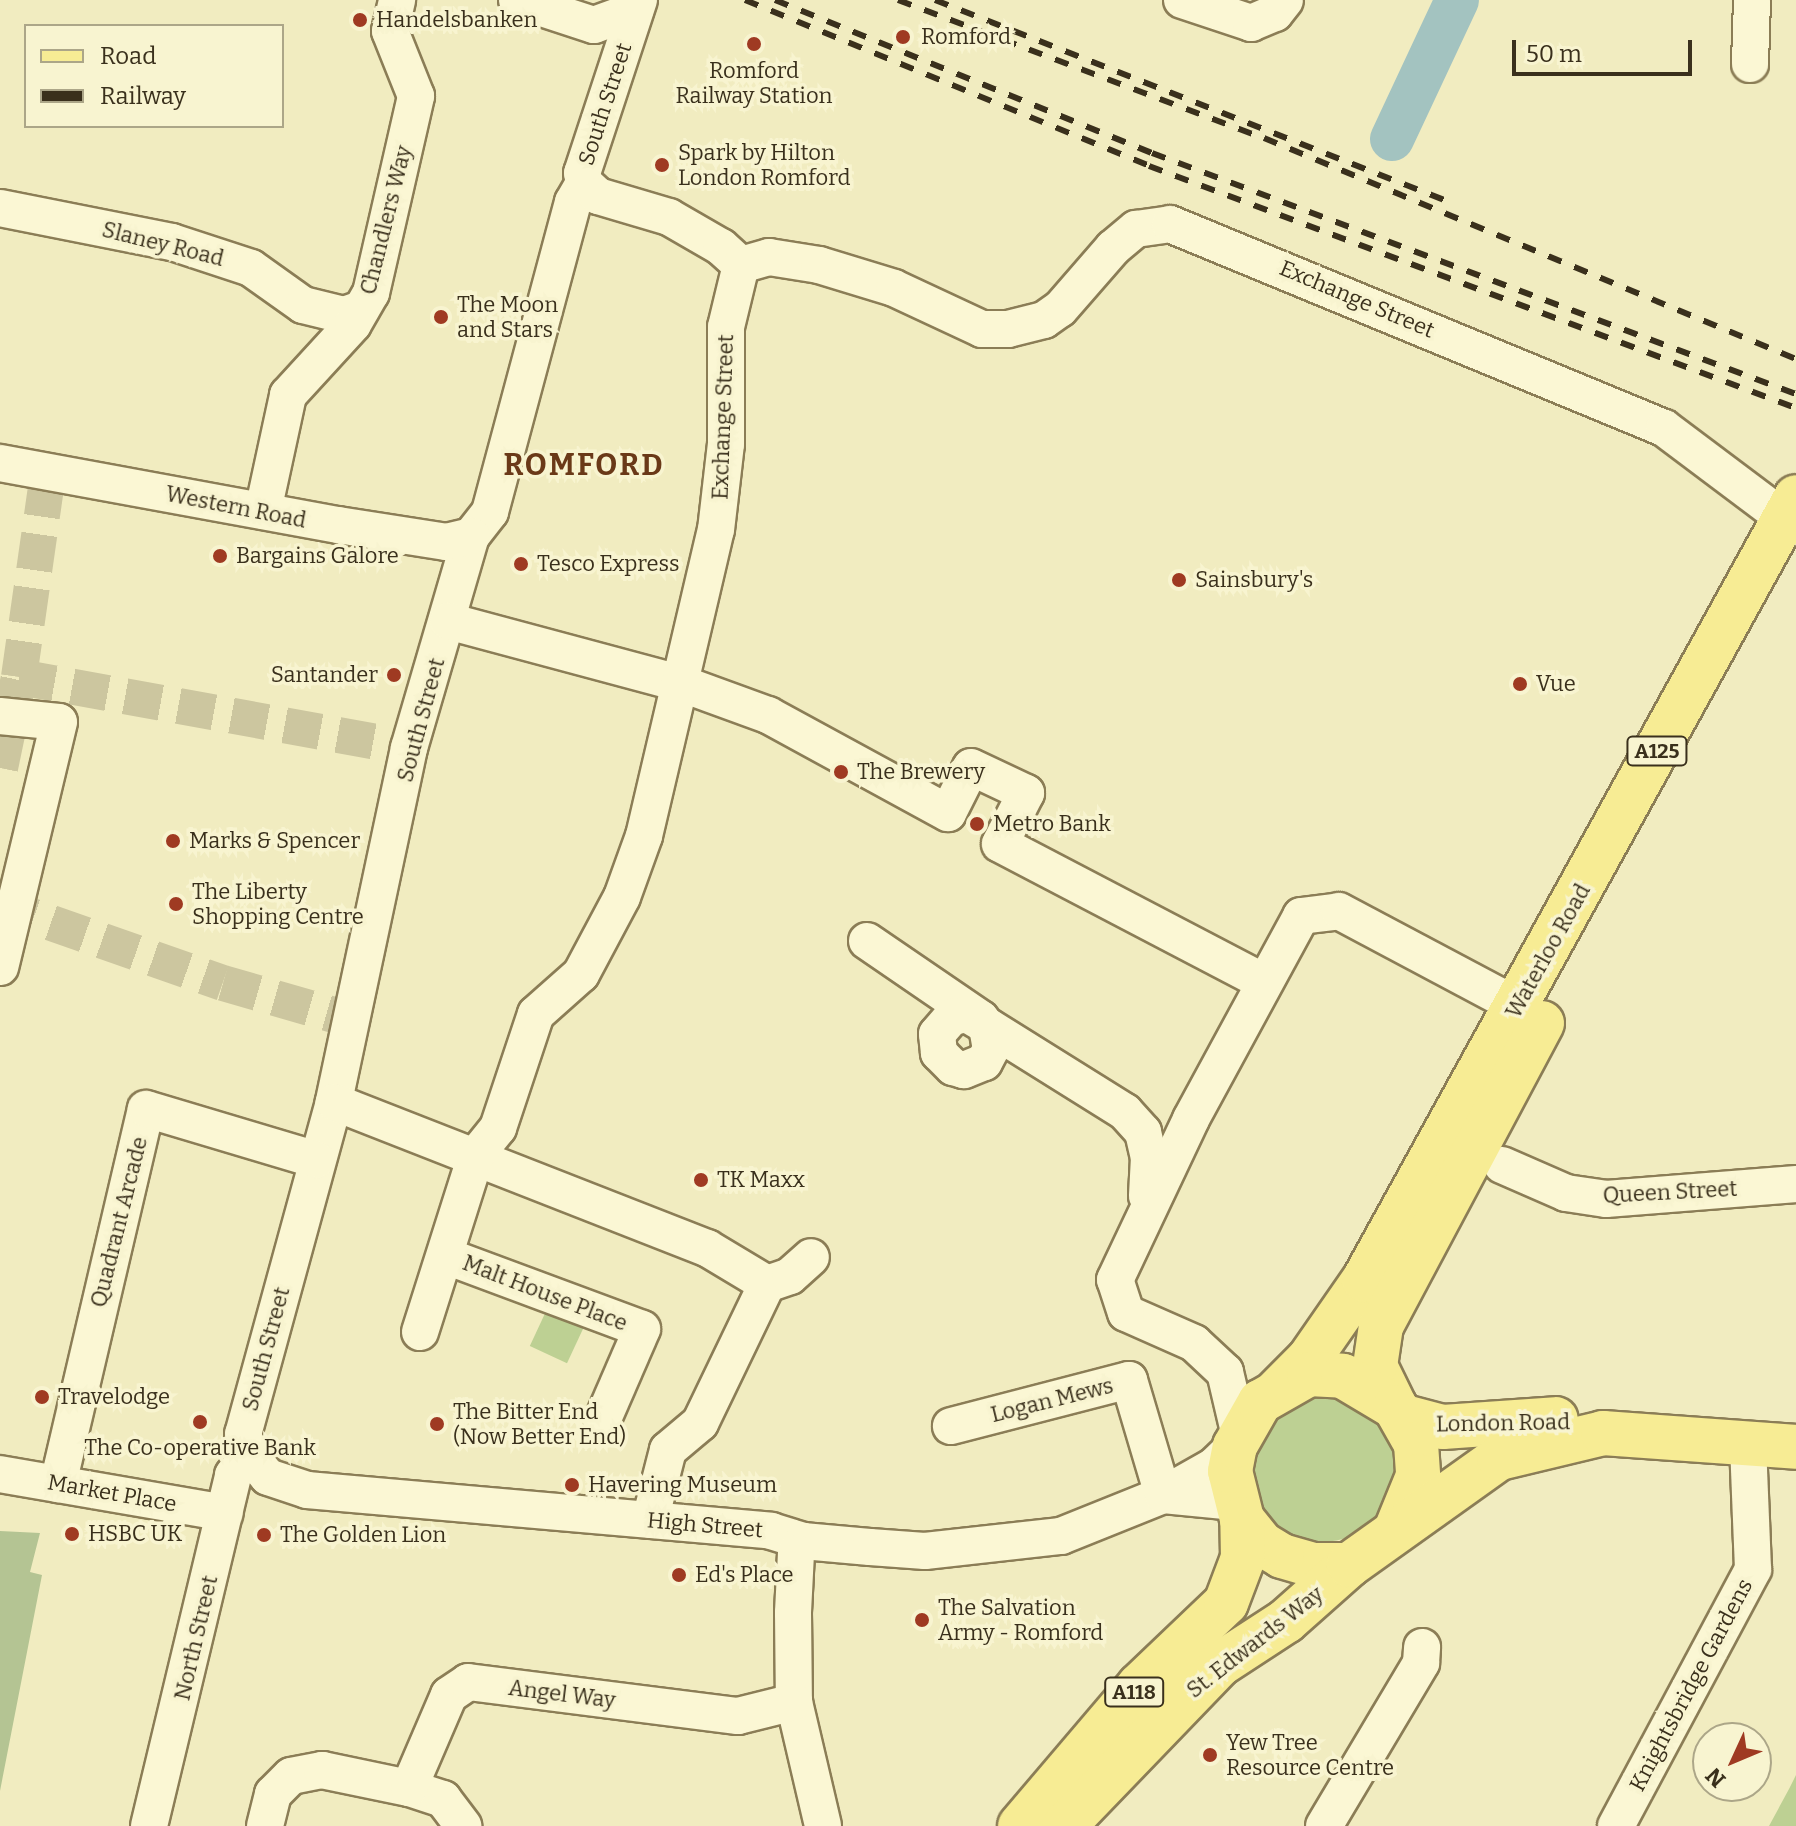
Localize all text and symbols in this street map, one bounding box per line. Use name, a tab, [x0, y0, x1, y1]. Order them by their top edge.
place label: Handelsbanken	[376, 7, 537, 33]
marker: Handelsbanken	[351, 11, 369, 29]
legend	[24, 24, 284, 128]
place label: Romford	[921, 24, 1011, 50]
scale bar	[1516, 24, 1696, 74]
marker: Romford	[892, 26, 914, 48]
marker: Romford Railway Station	[745, 35, 763, 53]
street label: South Street	[573, 39, 637, 169]
text: 50 m	[1526, 40, 1582, 68]
text: Road	[100, 42, 156, 70]
place label: Romford Railway Station	[676, 57, 832, 108]
text: Railway	[100, 82, 186, 110]
place label: Spark by Hilton London Romford	[678, 139, 850, 190]
street label: Chandlers Way	[355, 143, 417, 297]
marker: Spark by Hilton London Romford	[653, 156, 671, 174]
street label: Slaney Road	[99, 216, 227, 272]
street label: Exchange Street	[1276, 255, 1438, 343]
place label: The Moon and Stars	[457, 291, 558, 342]
marker: The Moon and Stars	[432, 308, 450, 326]
street label: Exchange Street	[707, 334, 739, 500]
district label: ROMFORD	[503, 447, 665, 483]
street label: Western Road	[163, 480, 309, 534]
place label: Bargains Galore	[236, 543, 399, 569]
marker: Bargains Galore	[211, 547, 229, 565]
place label: Tesco Express	[537, 551, 680, 577]
marker: Tesco Express	[512, 555, 530, 573]
place label: Sainsbury's	[1195, 567, 1313, 593]
marker: Sainsbury's	[1170, 571, 1188, 589]
street label: South Street	[392, 655, 450, 785]
place label: Santander	[271, 662, 378, 688]
marker: Santander	[385, 666, 403, 684]
place label: Vue	[1536, 671, 1576, 697]
marker: Vue	[1511, 675, 1529, 693]
road number: A125	[1625, 735, 1689, 767]
place label: The Brewery	[857, 759, 985, 785]
marker: The Brewery	[832, 763, 850, 781]
place label: Metro Bank	[993, 811, 1111, 837]
marker: Metro Bank	[968, 815, 986, 833]
place label: Marks & Spencer	[189, 828, 360, 854]
marker: Marks & Spencer	[164, 832, 182, 850]
place label: The Liberty Shopping Centre	[192, 878, 364, 930]
street label: Waterloo Road	[1500, 879, 1596, 1023]
marker: The Liberty Shopping Centre	[167, 895, 185, 913]
street label: Quadrant Arcade	[85, 1134, 153, 1310]
place label: TK Maxx	[717, 1167, 805, 1193]
marker: TK Maxx	[692, 1171, 710, 1189]
street label: Queen Street	[1602, 1175, 1738, 1209]
street label: Malt House Place	[459, 1249, 631, 1337]
street label: South Street	[237, 1284, 295, 1414]
street label: Logan Mews	[988, 1372, 1116, 1428]
place label: Travelodge	[58, 1384, 170, 1410]
marker: Travelodge	[33, 1388, 51, 1406]
place label: The Bitter End (Now Better End)	[453, 1398, 626, 1450]
street label: London Road	[1436, 1409, 1570, 1437]
marker: The Co-operative Bank	[191, 1413, 209, 1431]
marker: The Bitter End (Now Better End)	[428, 1415, 446, 1433]
place label: The Co-operative Bank	[84, 1435, 316, 1461]
street label: Market Place	[45, 1469, 179, 1517]
place label: Havering Museum	[588, 1472, 777, 1498]
marker: Havering Museum	[563, 1476, 581, 1494]
street label: High Street	[646, 1507, 764, 1543]
place label: HSBC UK	[88, 1521, 182, 1547]
place label: The Golden Lion	[280, 1522, 446, 1548]
marker: HSBC UK	[63, 1525, 81, 1543]
marker: The Golden Lion	[255, 1526, 273, 1544]
place label: Ed's Place	[695, 1562, 794, 1588]
marker: Ed's Place	[670, 1566, 688, 1584]
street label: North Street	[169, 1573, 223, 1703]
street label: Knightsbridge Gardens	[1624, 1574, 1758, 1796]
street label: St. Edwards Way	[1181, 1581, 1329, 1703]
place label: The Salvation Army - Romford	[938, 1594, 1103, 1646]
marker: The Salvation Army - Romford	[913, 1611, 931, 1629]
street label: Angel Way	[507, 1674, 617, 1714]
road number: A118	[1104, 1676, 1164, 1708]
north arrow	[1692, 1722, 1772, 1802]
place label: Yew Tree Resource Centre	[1226, 1729, 1394, 1780]
marker: Yew Tree Resource Centre	[1201, 1746, 1219, 1764]
text: N	[1700, 1762, 1731, 1793]

